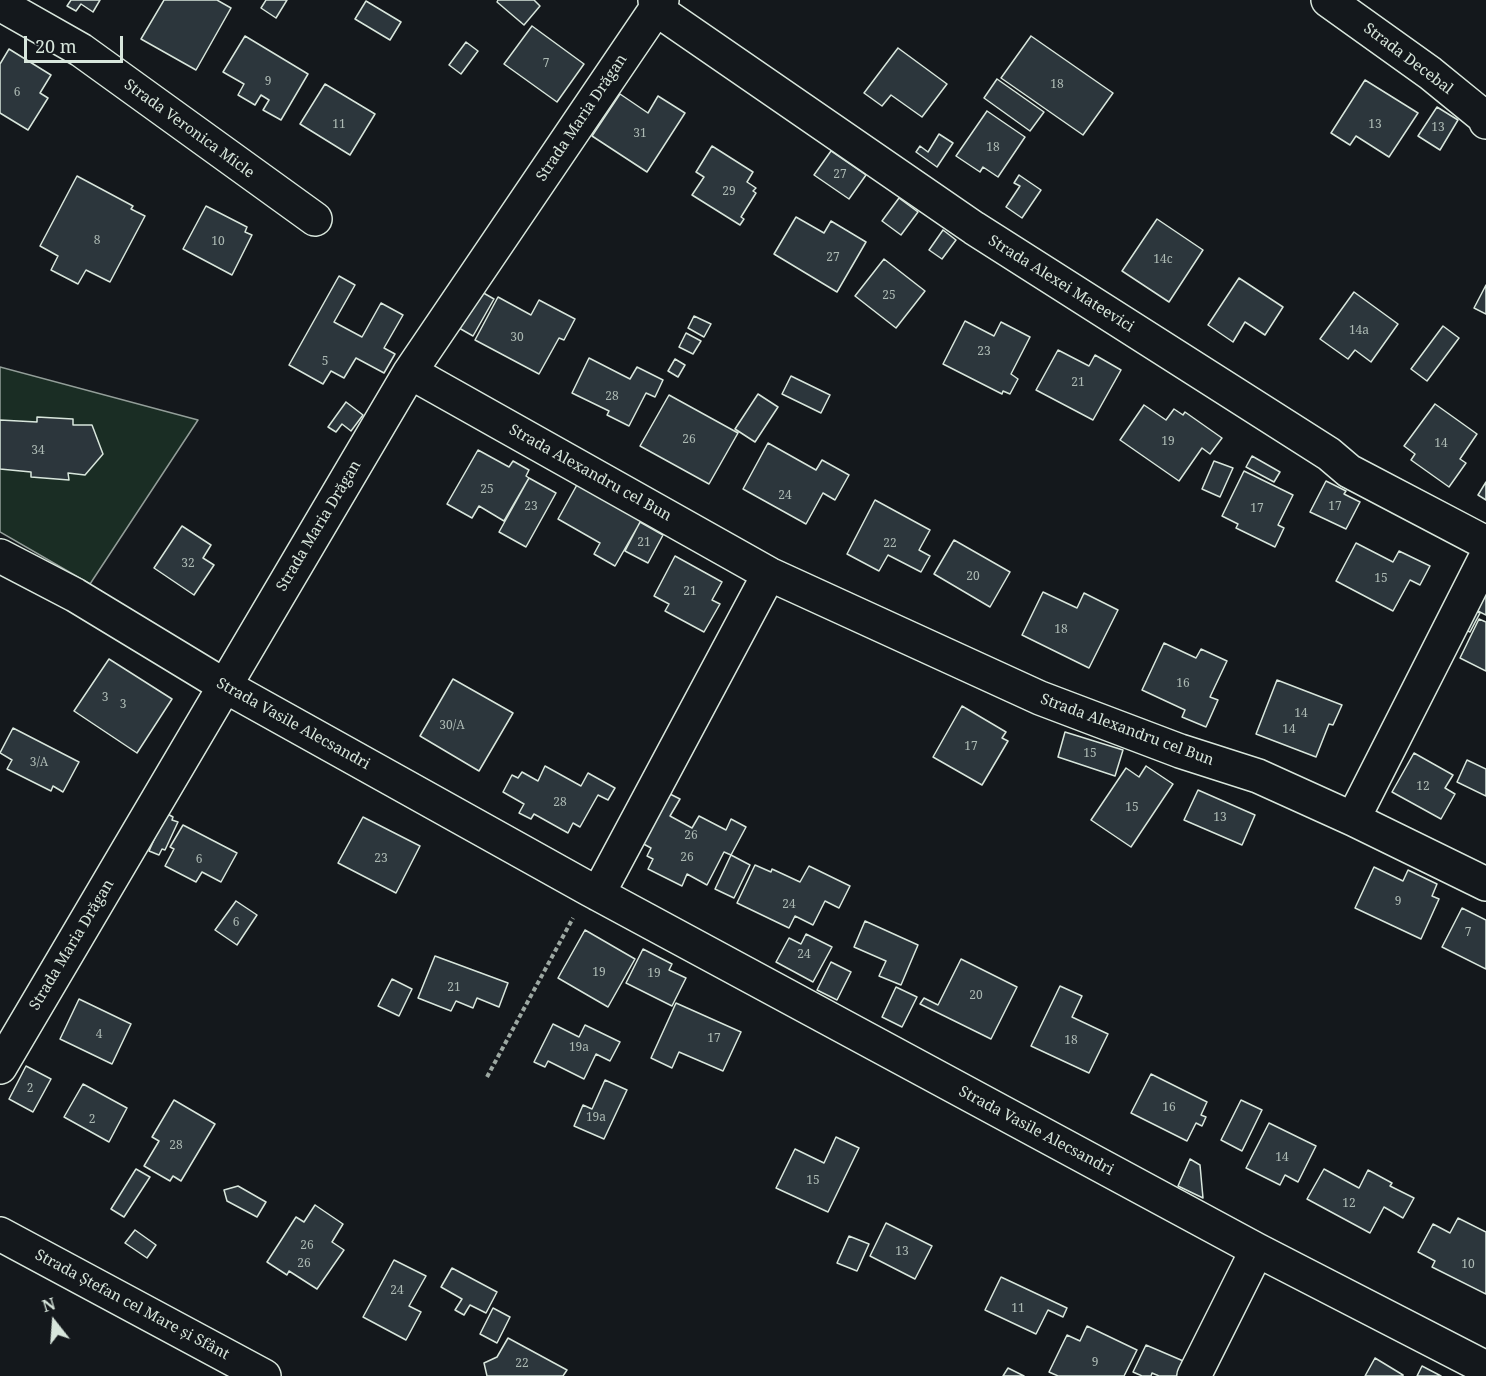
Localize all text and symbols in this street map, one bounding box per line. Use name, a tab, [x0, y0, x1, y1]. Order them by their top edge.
street label: Strada Decebal	[1360, 20, 1456, 98]
scale bar	[27, 24, 126, 62]
text: 20 m	[35, 34, 77, 58]
street label: Strada Maria Drăgan	[533, 51, 631, 185]
house number: 7	[543, 57, 549, 71]
house number: 9	[265, 75, 271, 89]
street label: Strada Veronica Micle	[120, 76, 258, 182]
house number: 18	[1050, 78, 1064, 92]
house number: 6	[14, 86, 20, 100]
house number: 11	[332, 118, 346, 132]
house number: 13	[1368, 118, 1382, 132]
house number: 13	[1431, 121, 1445, 135]
house number: 31	[633, 127, 647, 141]
house number: 18	[986, 141, 1000, 155]
house number: 27	[833, 168, 847, 182]
house number: 29	[722, 185, 736, 199]
street label: Strada Alexei Mateevici	[985, 232, 1137, 336]
house number: 8	[94, 234, 100, 248]
house number: 10	[211, 235, 225, 249]
house number: 27	[826, 251, 840, 265]
house number: 14c	[1153, 253, 1173, 267]
house number: 25	[882, 289, 896, 303]
house number: 14a	[1349, 324, 1369, 338]
house number: 30	[510, 331, 524, 345]
house number: 23	[977, 345, 991, 359]
house number: 5	[322, 355, 328, 369]
house number: 21	[1071, 376, 1085, 390]
house number: 28	[605, 390, 619, 404]
street label: Strada Alexandru cel Bun	[506, 421, 674, 525]
house number: 26	[682, 433, 696, 447]
house number: 19	[1161, 435, 1175, 449]
house number: 14	[1434, 437, 1448, 451]
house number: 34	[31, 444, 45, 458]
street label: Strada Maria Drăgan	[273, 457, 365, 595]
house number: 25	[480, 483, 494, 497]
house number: 24	[778, 489, 792, 503]
house number: 23	[524, 500, 538, 514]
house number: 17	[1328, 500, 1342, 514]
house number: 17	[1250, 502, 1264, 516]
house number: 21	[637, 536, 651, 550]
house number: 22	[883, 537, 897, 551]
house number: 32	[181, 557, 195, 571]
house number: 20	[966, 570, 980, 584]
house number: 15	[1374, 572, 1388, 586]
house number: 21	[683, 585, 697, 599]
house number: 18	[1054, 623, 1068, 637]
street label: Strada Vasile Alecsandri	[213, 674, 373, 774]
house number: 16	[1176, 677, 1190, 691]
street label: Strada Alexandru cel Bun	[1038, 690, 1216, 770]
house number: 3	[102, 691, 108, 705]
house number: 3	[120, 698, 126, 712]
house number: 14	[1294, 707, 1308, 721]
house number: 30/A	[439, 719, 465, 733]
house number: 14	[1282, 723, 1296, 737]
house number: 17	[964, 740, 978, 754]
house number: 15	[1083, 747, 1097, 761]
house number: 3/A	[30, 756, 48, 770]
house number: 12	[1416, 780, 1430, 794]
house number: 28	[553, 796, 567, 810]
house number: 15	[1125, 801, 1139, 815]
house number: 13	[1213, 811, 1227, 825]
house number: 26	[684, 829, 698, 843]
house number: 26	[680, 851, 694, 865]
house number: 23	[374, 852, 388, 866]
house number: 6	[196, 853, 202, 867]
street label: Strada Maria Drăgan	[26, 876, 118, 1014]
house number: 9	[1395, 895, 1401, 909]
house number: 24	[782, 898, 796, 912]
house number: 6	[233, 916, 239, 930]
house number: 7	[1465, 926, 1471, 940]
house number: 24	[797, 948, 811, 962]
house number: 19	[592, 966, 606, 980]
house number: 19	[647, 967, 661, 981]
house number: 21	[447, 981, 461, 995]
house number: 20	[969, 989, 983, 1003]
house number: 4	[96, 1028, 102, 1042]
house number: 17	[707, 1032, 721, 1046]
house number: 18	[1064, 1034, 1078, 1048]
house number: 19a	[569, 1041, 589, 1055]
house number: 2	[27, 1082, 33, 1096]
street label: Strada Vasile Alecsandri	[956, 1083, 1116, 1179]
house number: 16	[1162, 1101, 1176, 1115]
house number: 19a	[586, 1111, 606, 1125]
house number: 2	[89, 1113, 95, 1127]
house number: 28	[169, 1139, 183, 1153]
house number: 14	[1275, 1151, 1289, 1165]
house number: 15	[806, 1174, 820, 1188]
house number: 12	[1342, 1197, 1356, 1211]
house number: 26	[300, 1239, 314, 1253]
house number: 13	[895, 1245, 909, 1259]
street label: Strada Ștefan cel Mare și Sfânt	[32, 1246, 232, 1364]
house number: 26	[297, 1257, 311, 1271]
house number: 10	[1461, 1258, 1475, 1272]
house number: 24	[390, 1284, 404, 1298]
north arrow	[24, 1292, 84, 1352]
text: N	[39, 1292, 58, 1317]
house number: 11	[1011, 1302, 1025, 1316]
house number: 9	[1092, 1356, 1098, 1370]
house number: 22	[515, 1357, 529, 1371]

